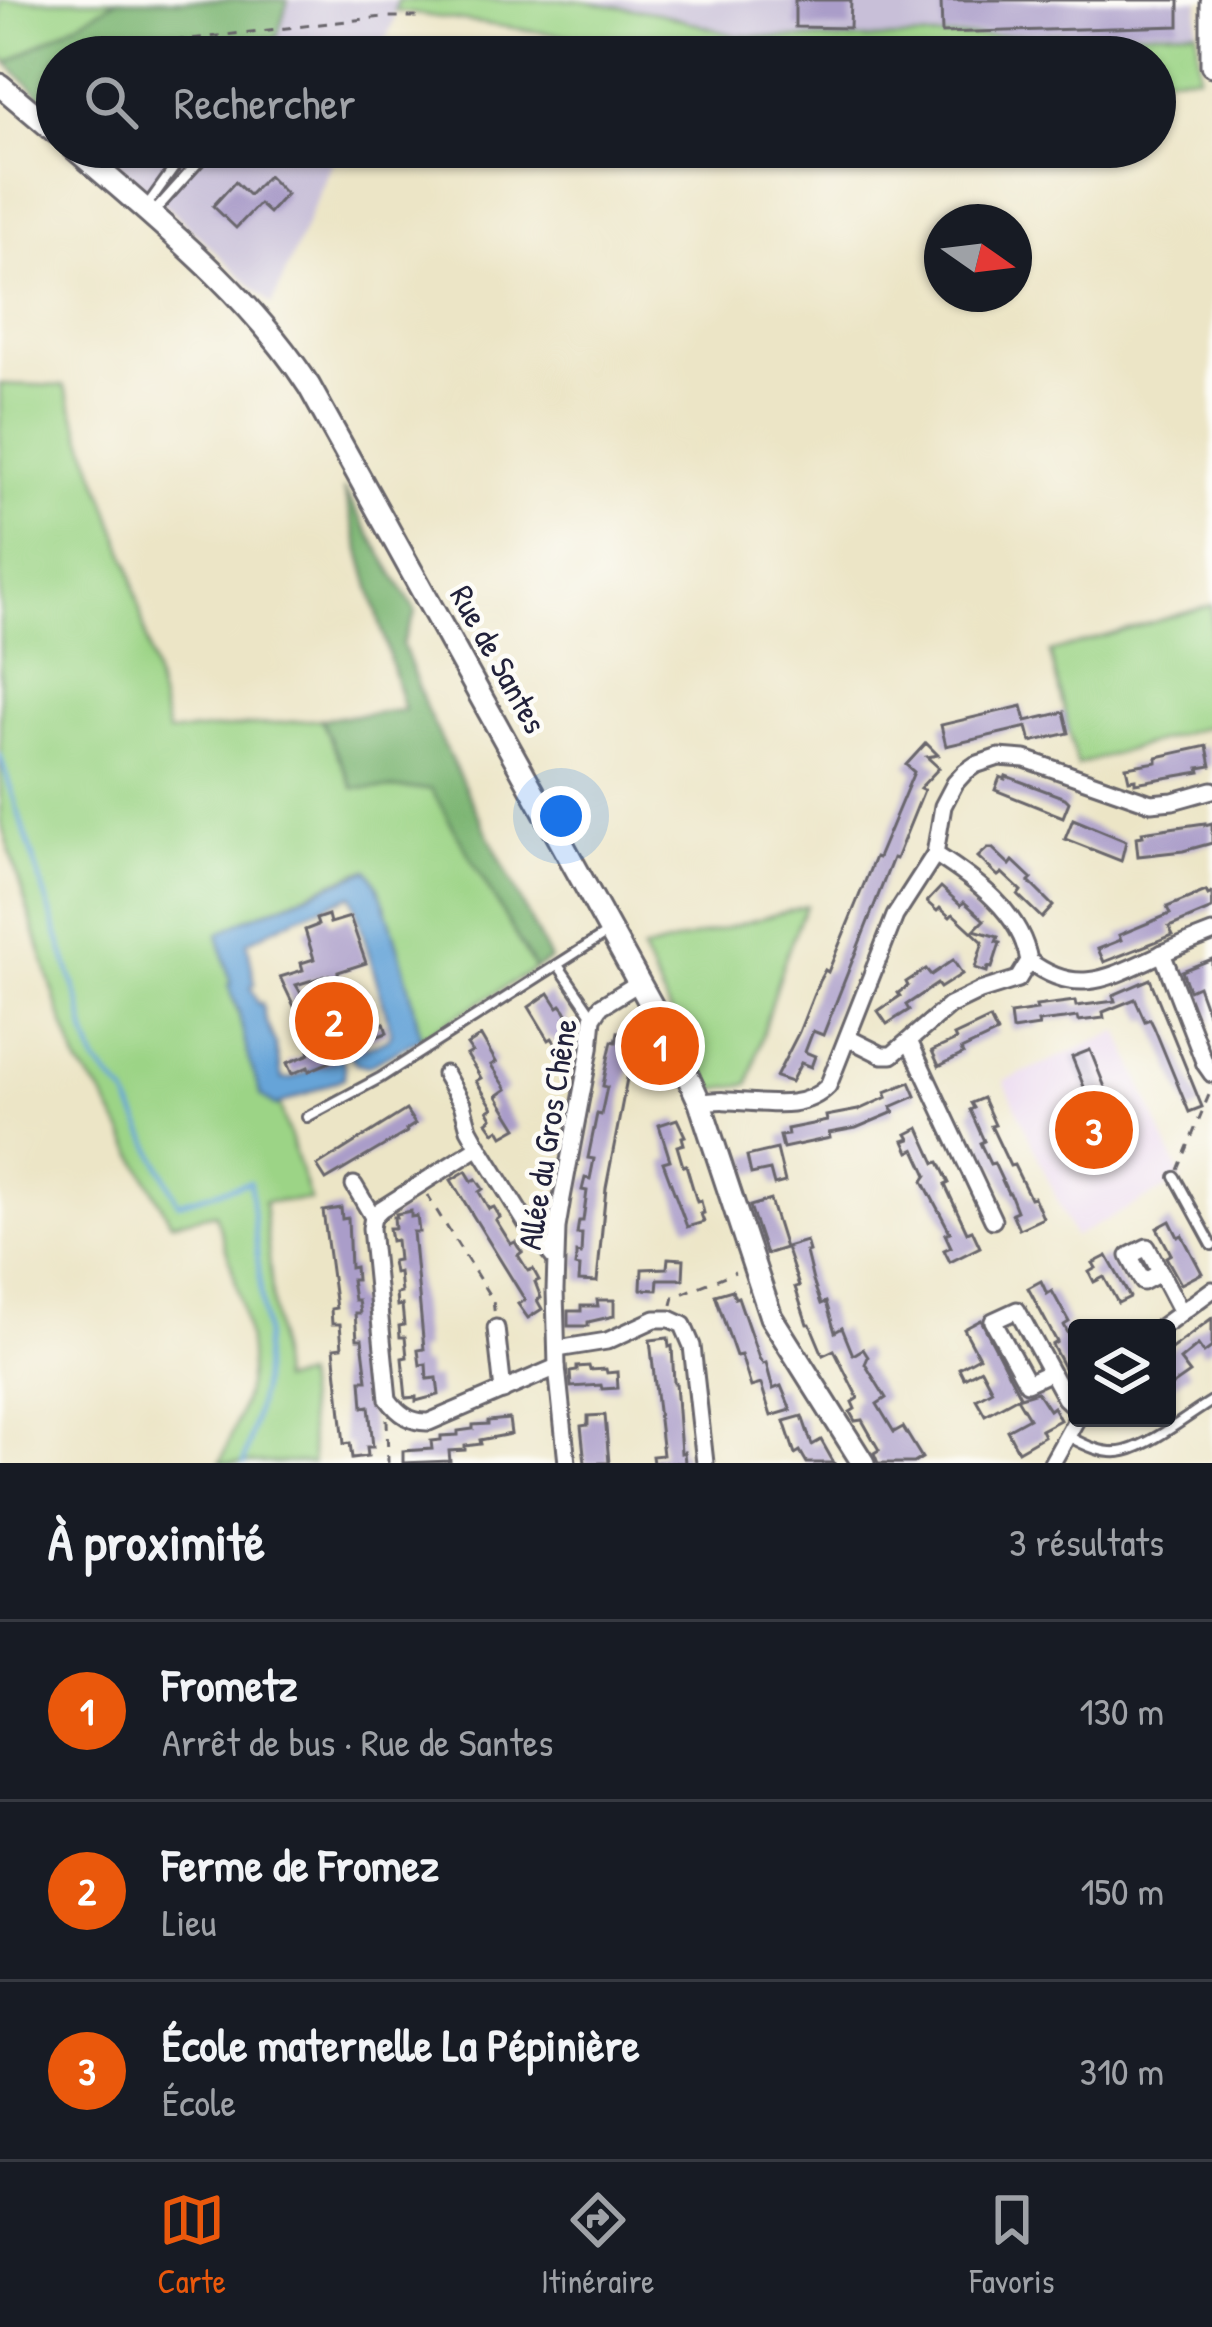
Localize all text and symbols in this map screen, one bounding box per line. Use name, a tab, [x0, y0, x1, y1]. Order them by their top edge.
search box	[36, 36, 1176, 168]
icon: search	[78, 69, 144, 135]
text: Rechercher	[174, 72, 356, 133]
north arrow	[924, 204, 1032, 312]
street label: Rue de Santes	[440, 577, 558, 741]
your location	[531, 786, 591, 846]
pin: 2	[295, 976, 373, 1066]
pin: 1	[621, 1001, 699, 1091]
street label: Allée du Gros Chêne	[507, 1015, 587, 1253]
pin: 3	[1055, 1085, 1133, 1175]
map controls	[1068, 1319, 1176, 1427]
button: layers	[1068, 1319, 1176, 1427]
text: À proximité	[48, 1507, 265, 1576]
text: 3 résultats	[1009, 1515, 1164, 1568]
text: Frometz	[162, 1654, 298, 1715]
text: 1	[80, 1684, 94, 1737]
text: 130 m	[1079, 1684, 1164, 1737]
text: Arrêt de bus · Rue de Santes	[162, 1715, 553, 1768]
text: Ferme de Fromez	[162, 1834, 439, 1895]
text: 2	[78, 1864, 96, 1917]
text: 150 m	[1080, 1864, 1164, 1917]
text: Lieu	[162, 1895, 216, 1948]
text: École maternelle La Pépinière	[162, 2014, 640, 2075]
text: 3	[78, 2044, 96, 2097]
text: 310 m	[1079, 2044, 1164, 2097]
text: École	[162, 2075, 236, 2128]
tab: Carte	[158, 2187, 226, 2303]
tab: Itinéraire	[541, 2187, 654, 2303]
tab: Favoris	[970, 2187, 1054, 2303]

